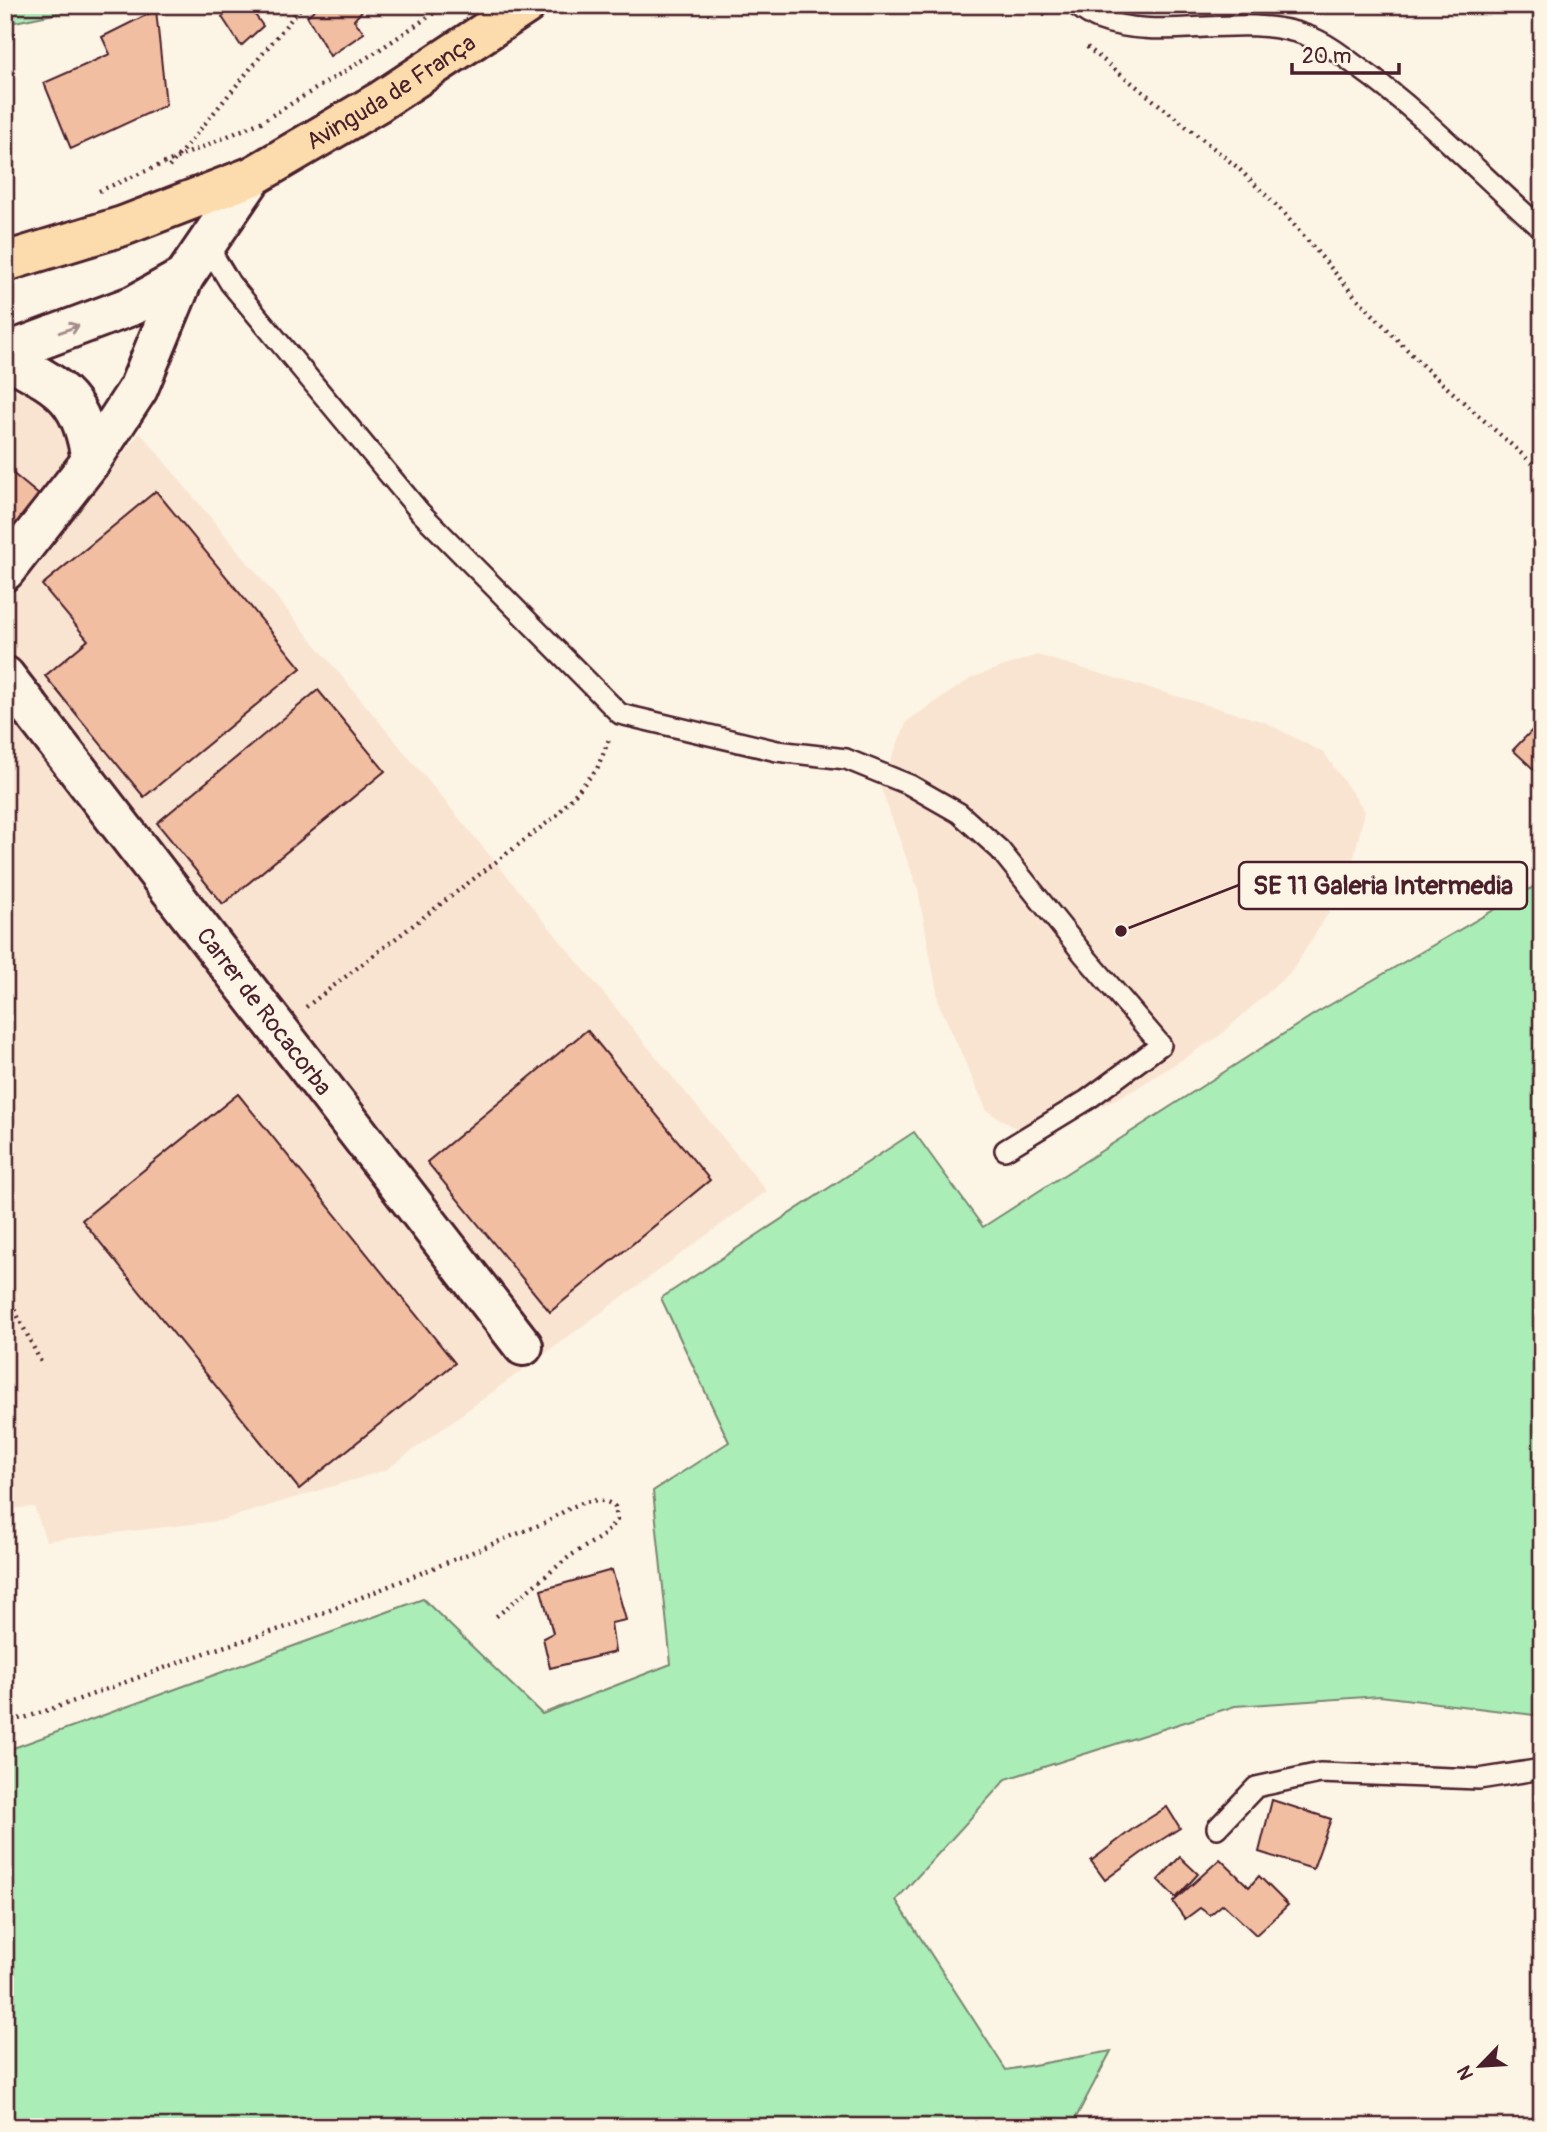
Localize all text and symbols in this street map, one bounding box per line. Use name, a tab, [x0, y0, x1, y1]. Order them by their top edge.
street label: Avinguda de França	[301, 28, 481, 156]
scale bar	[1292, 32, 1398, 76]
text: 20 m	[1302, 43, 1351, 70]
one-way arrow	[58, 322, 80, 334]
callout: SE 11 Galeria Intermedia	[1239, 862, 1527, 909]
text: SE 11 Galeria Intermedia	[1253, 870, 1513, 902]
street label: Carrer de Rocacorba	[190, 922, 338, 1101]
north arrow	[1446, 2030, 1516, 2100]
text: N	[1452, 2062, 1479, 2084]

